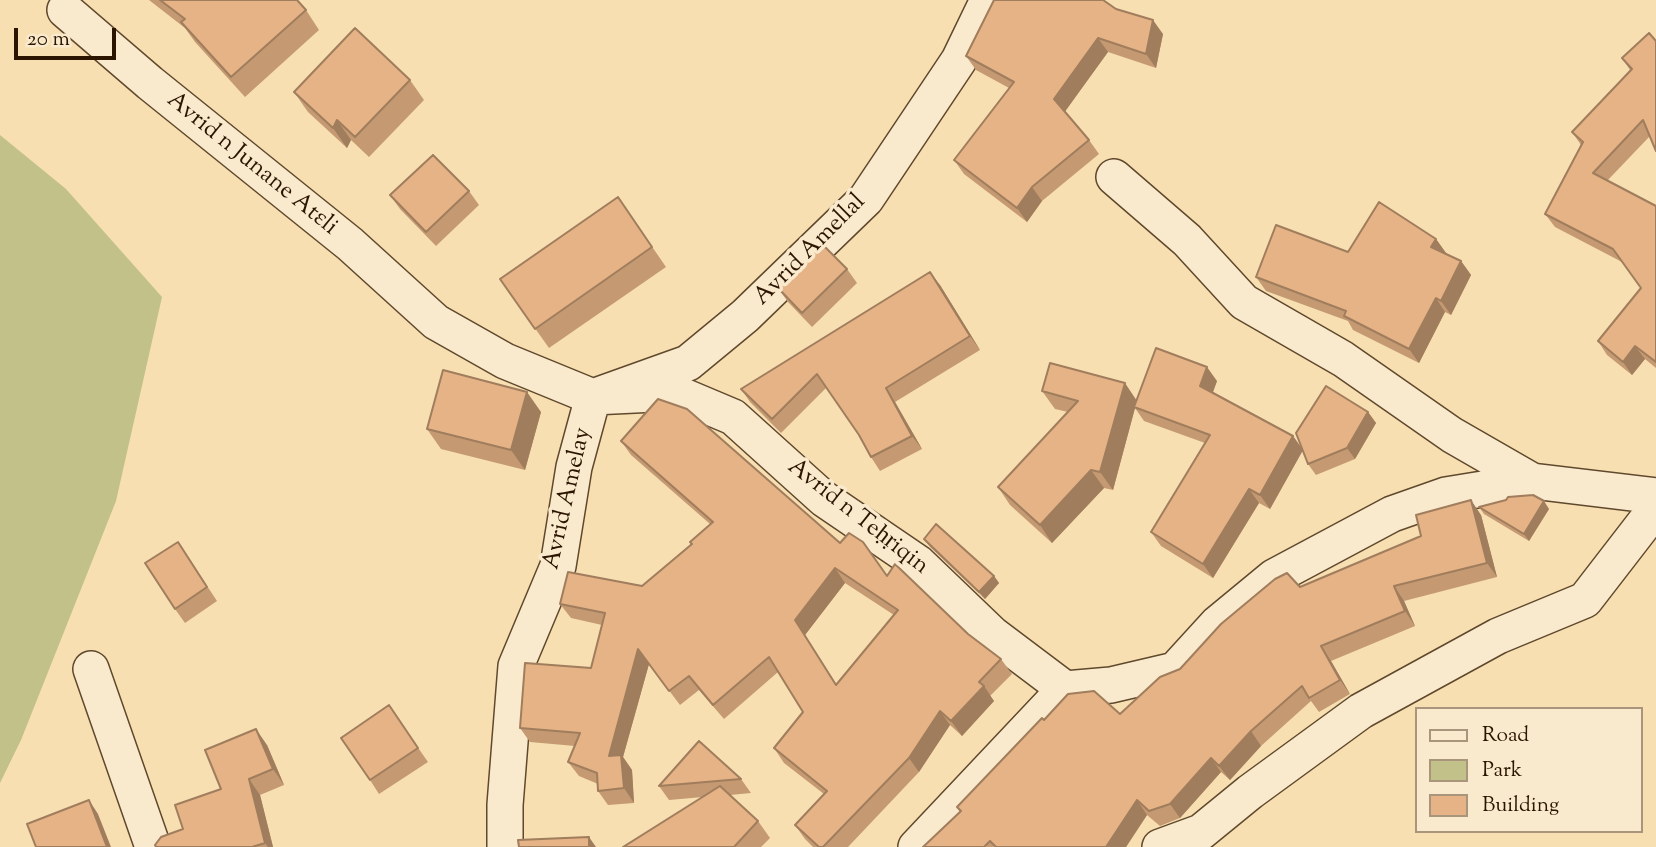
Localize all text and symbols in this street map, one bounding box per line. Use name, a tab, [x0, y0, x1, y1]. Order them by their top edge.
scale bar	[18, 14, 119, 58]
text: 20 m	[27, 25, 70, 55]
street label: Avrid n Junane Atɛli	[160, 87, 342, 243]
street label: Avrid Amellal	[749, 189, 873, 313]
street label: Avrid Amelay	[539, 425, 599, 573]
street label: Avrid n Teḥṛiqin	[781, 454, 933, 582]
legend	[1414, 707, 1642, 833]
text: Road	[1482, 721, 1529, 751]
text: Park	[1482, 756, 1522, 786]
text: Building	[1482, 791, 1559, 821]

